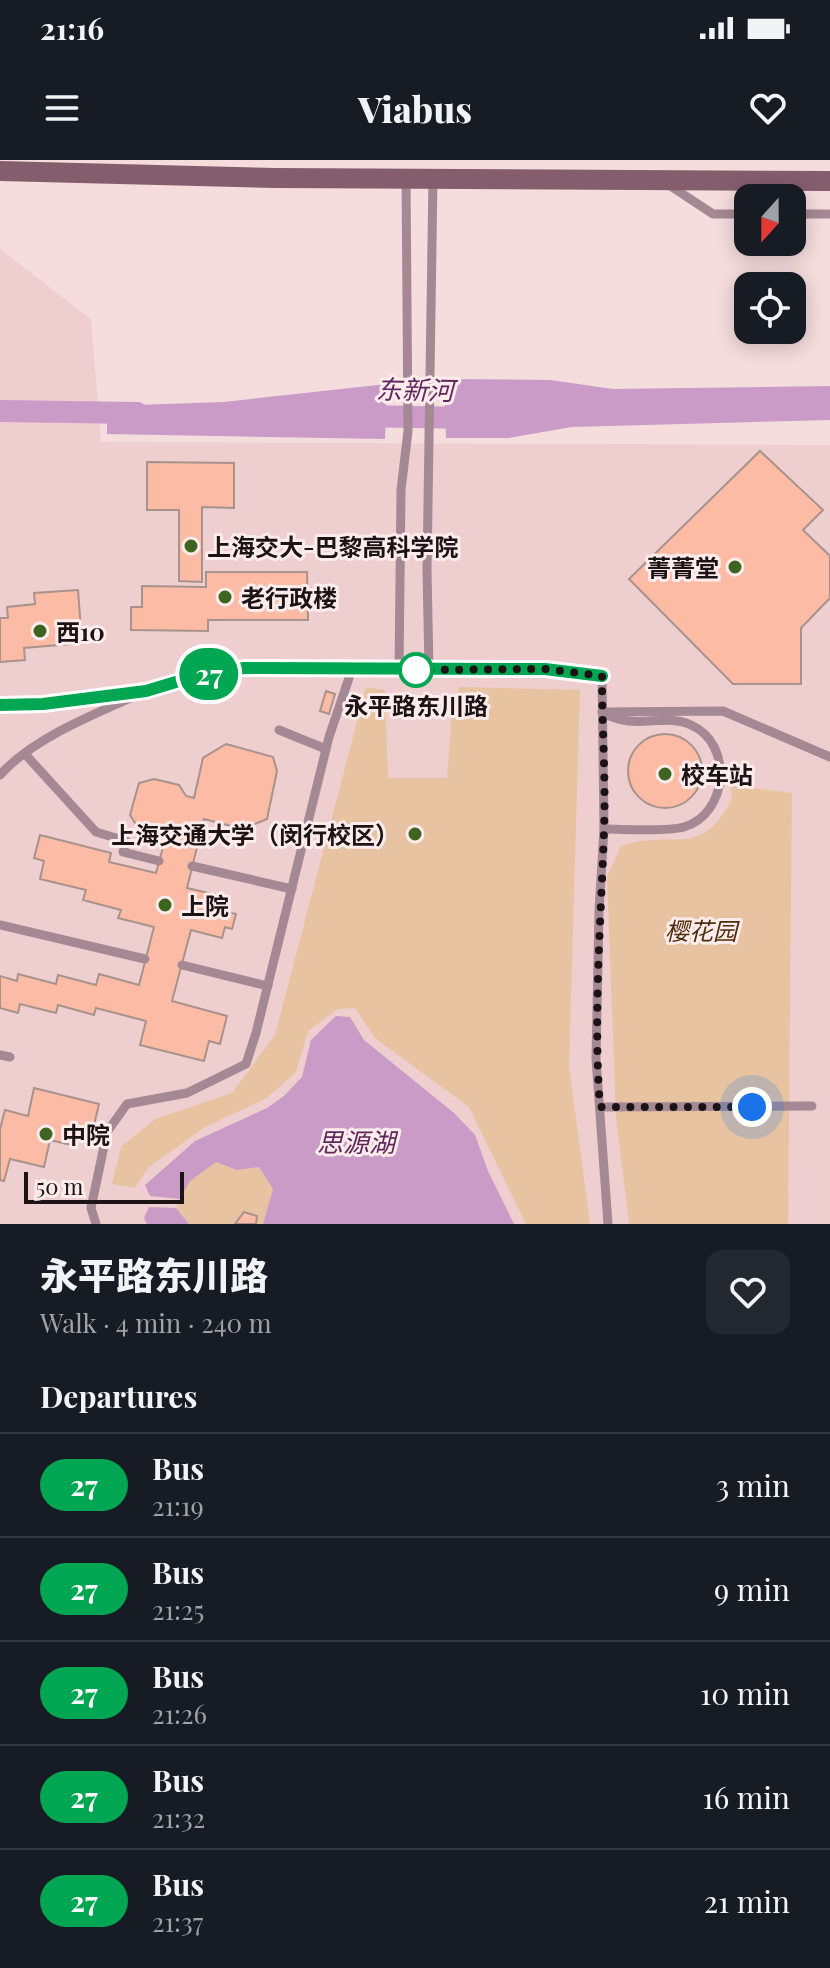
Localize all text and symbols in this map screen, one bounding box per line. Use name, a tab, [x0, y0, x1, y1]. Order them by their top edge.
text: 21:16	[40, 8, 104, 48]
text: Viabus	[358, 84, 472, 132]
icon: menu	[40, 86, 84, 130]
icon: heart	[746, 86, 790, 130]
north arrow	[734, 184, 806, 256]
map controls	[734, 184, 806, 344]
button: locate	[734, 272, 806, 344]
water label: 东新河	[376, 371, 459, 407]
place label: 上海交大-巴黎高科学院	[207, 530, 459, 562]
marker: 上海交大-巴黎高科学院	[182, 537, 200, 555]
place label: 菁菁堂	[647, 551, 719, 583]
marker: 菁菁堂	[726, 558, 744, 576]
place label: 老行政楼	[241, 581, 337, 613]
marker: 老行政楼	[216, 588, 234, 606]
place label: 西10	[56, 615, 105, 647]
marker: 西10	[31, 622, 49, 640]
line badge: 27	[173, 648, 245, 700]
marker: 永平路东川路	[399, 653, 433, 687]
text: 27	[195, 655, 223, 692]
place label: 永平路东川路	[344, 689, 488, 721]
place label: 校车站	[681, 758, 753, 790]
marker: 校车站	[656, 765, 674, 783]
place label: 上海交通大学（闵行校区）	[111, 818, 399, 850]
marker: 上海交通大学（闵行校区）	[406, 825, 424, 843]
place label: 上院	[181, 889, 229, 921]
marker: 上院	[156, 896, 174, 914]
park label: 樱花园	[665, 914, 740, 946]
your location	[732, 1087, 772, 1127]
place label: 中院	[62, 1118, 110, 1150]
water label: 思源湖	[317, 1124, 399, 1159]
marker: 中院	[37, 1125, 55, 1143]
scale bar	[24, 1168, 184, 1204]
text: 50 m	[36, 1171, 83, 1201]
text: 永平路东川路	[40, 1249, 268, 1300]
button: heart	[706, 1250, 790, 1334]
text: Walk · 4 min · 240 m	[40, 1305, 272, 1340]
text: Departures	[40, 1376, 197, 1416]
text: Bus	[152, 1448, 204, 1488]
text: 3 min	[716, 1465, 790, 1505]
text: 27	[70, 1466, 98, 1503]
text: 21:19	[152, 1488, 204, 1523]
text: Bus	[152, 1552, 204, 1592]
text: 9 min	[714, 1569, 790, 1609]
text: 27	[70, 1570, 98, 1607]
text: 21:25	[152, 1592, 204, 1627]
text: Bus	[152, 1656, 204, 1696]
text: 10 min	[700, 1673, 790, 1713]
text: 27	[70, 1674, 98, 1711]
text: 21:26	[152, 1696, 207, 1731]
text: Bus	[152, 1760, 204, 1800]
text: 16 min	[703, 1777, 790, 1817]
text: 27	[70, 1778, 98, 1815]
text: 21:32	[152, 1800, 205, 1835]
text: Bus	[152, 1864, 204, 1904]
text: 21 min	[704, 1881, 790, 1921]
text: 27	[70, 1882, 98, 1919]
text: 21:37	[152, 1904, 203, 1939]

